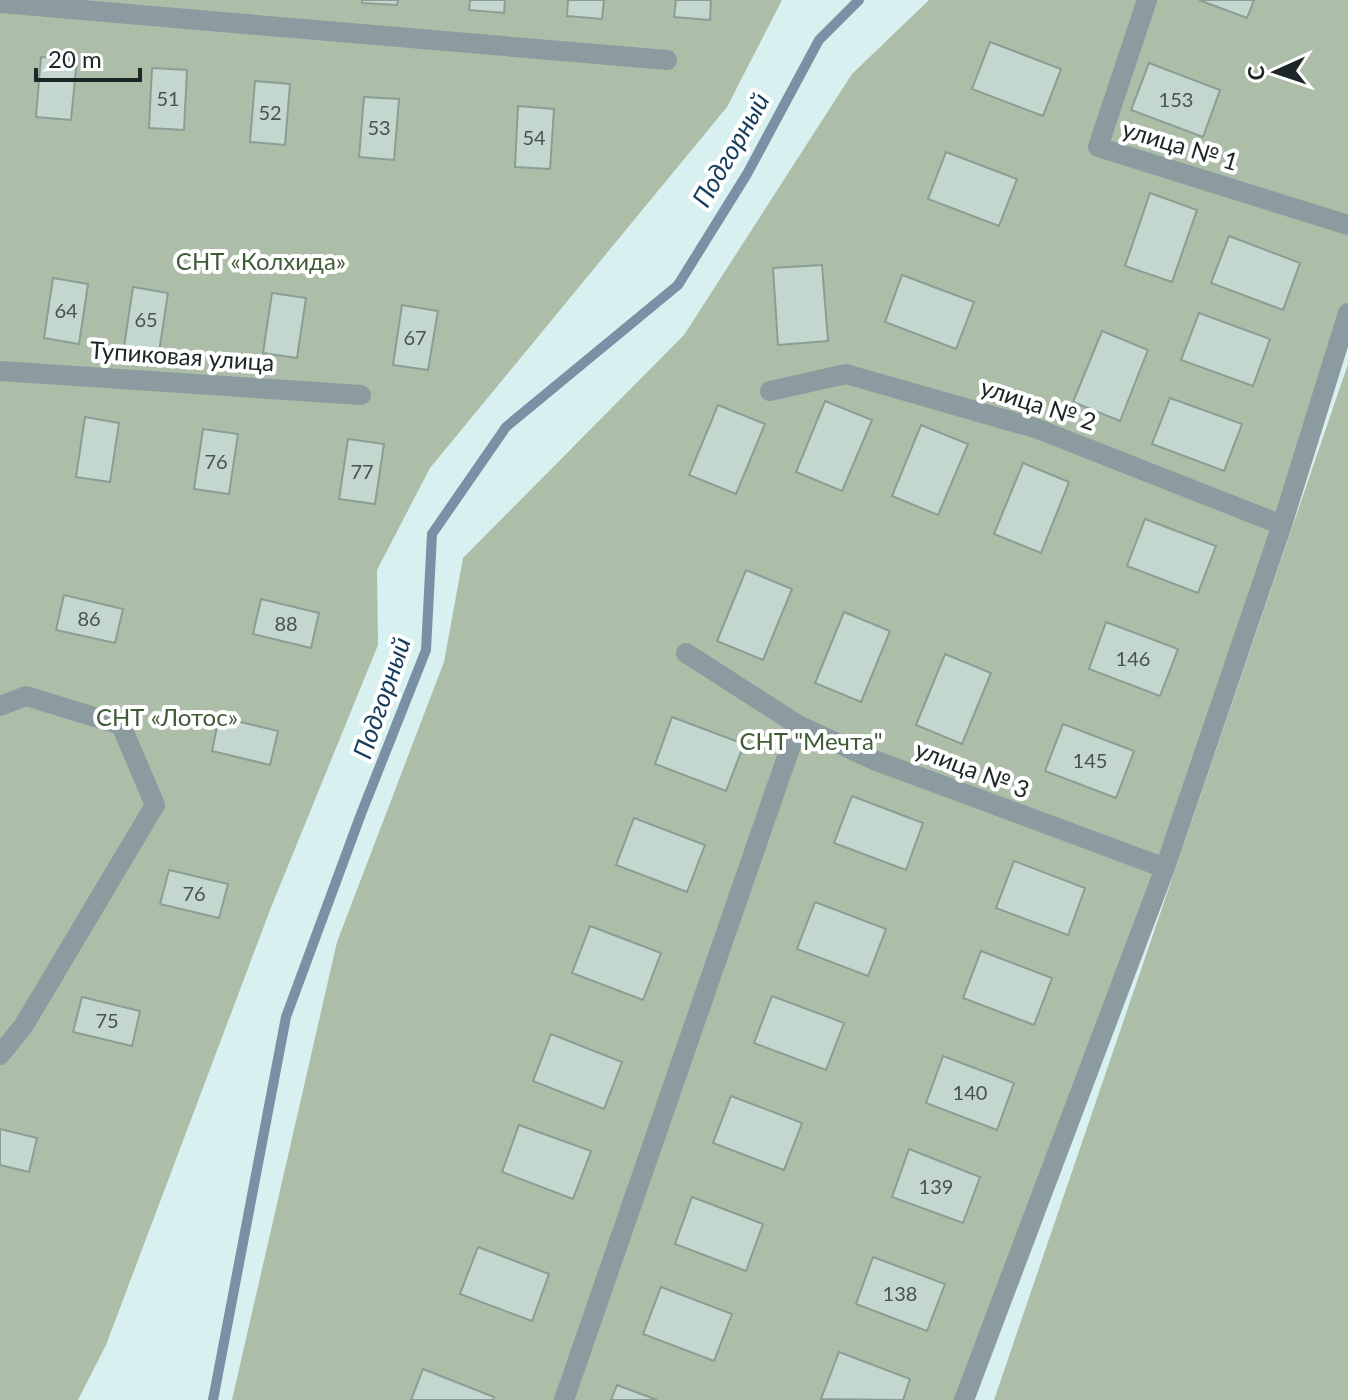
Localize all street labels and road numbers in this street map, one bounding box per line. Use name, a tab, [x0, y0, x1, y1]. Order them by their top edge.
street label: улица № 1	[1119, 113, 1242, 176]
street label: Тупиковая улица	[89, 335, 275, 376]
street label: улица № 2	[977, 371, 1100, 436]
street label: улица № 3	[912, 734, 1034, 804]

